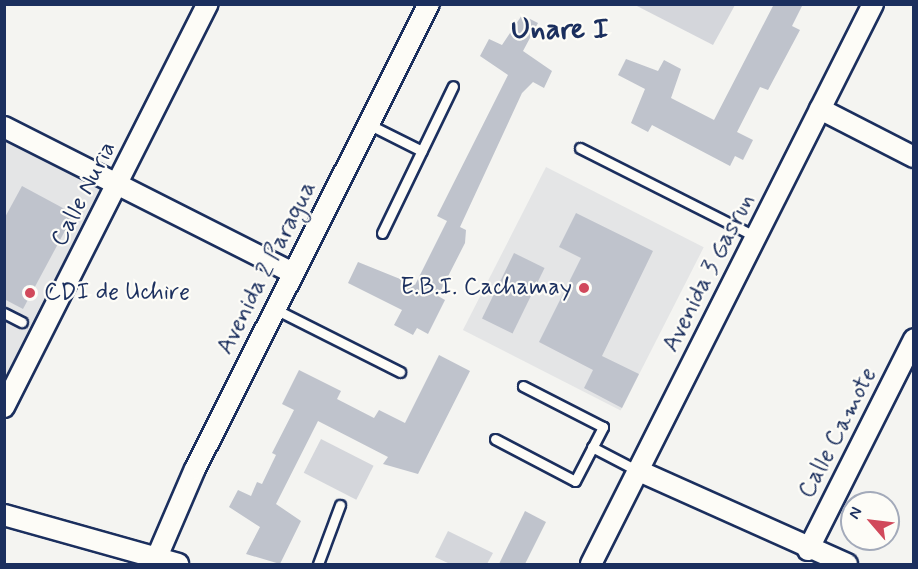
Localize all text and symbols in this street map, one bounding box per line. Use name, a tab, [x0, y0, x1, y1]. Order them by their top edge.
district label: Unare I	[511, 12, 609, 48]
street label: Calle Nuria	[45, 136, 123, 252]
street label: Avenida 2 Paragua	[211, 177, 323, 359]
street label: Avenida 3 Gasrun	[657, 189, 761, 357]
place label: E.B.I. Cachamay	[400, 274, 572, 302]
place label: CDI de Uchire	[44, 279, 191, 307]
marker: E.B.I. Cachamay	[577, 281, 591, 295]
marker: CDI de Uchire	[21, 284, 39, 302]
street label: Calle Camote	[793, 364, 883, 502]
north arrow	[840, 491, 900, 551]
text: N	[844, 504, 867, 523]

